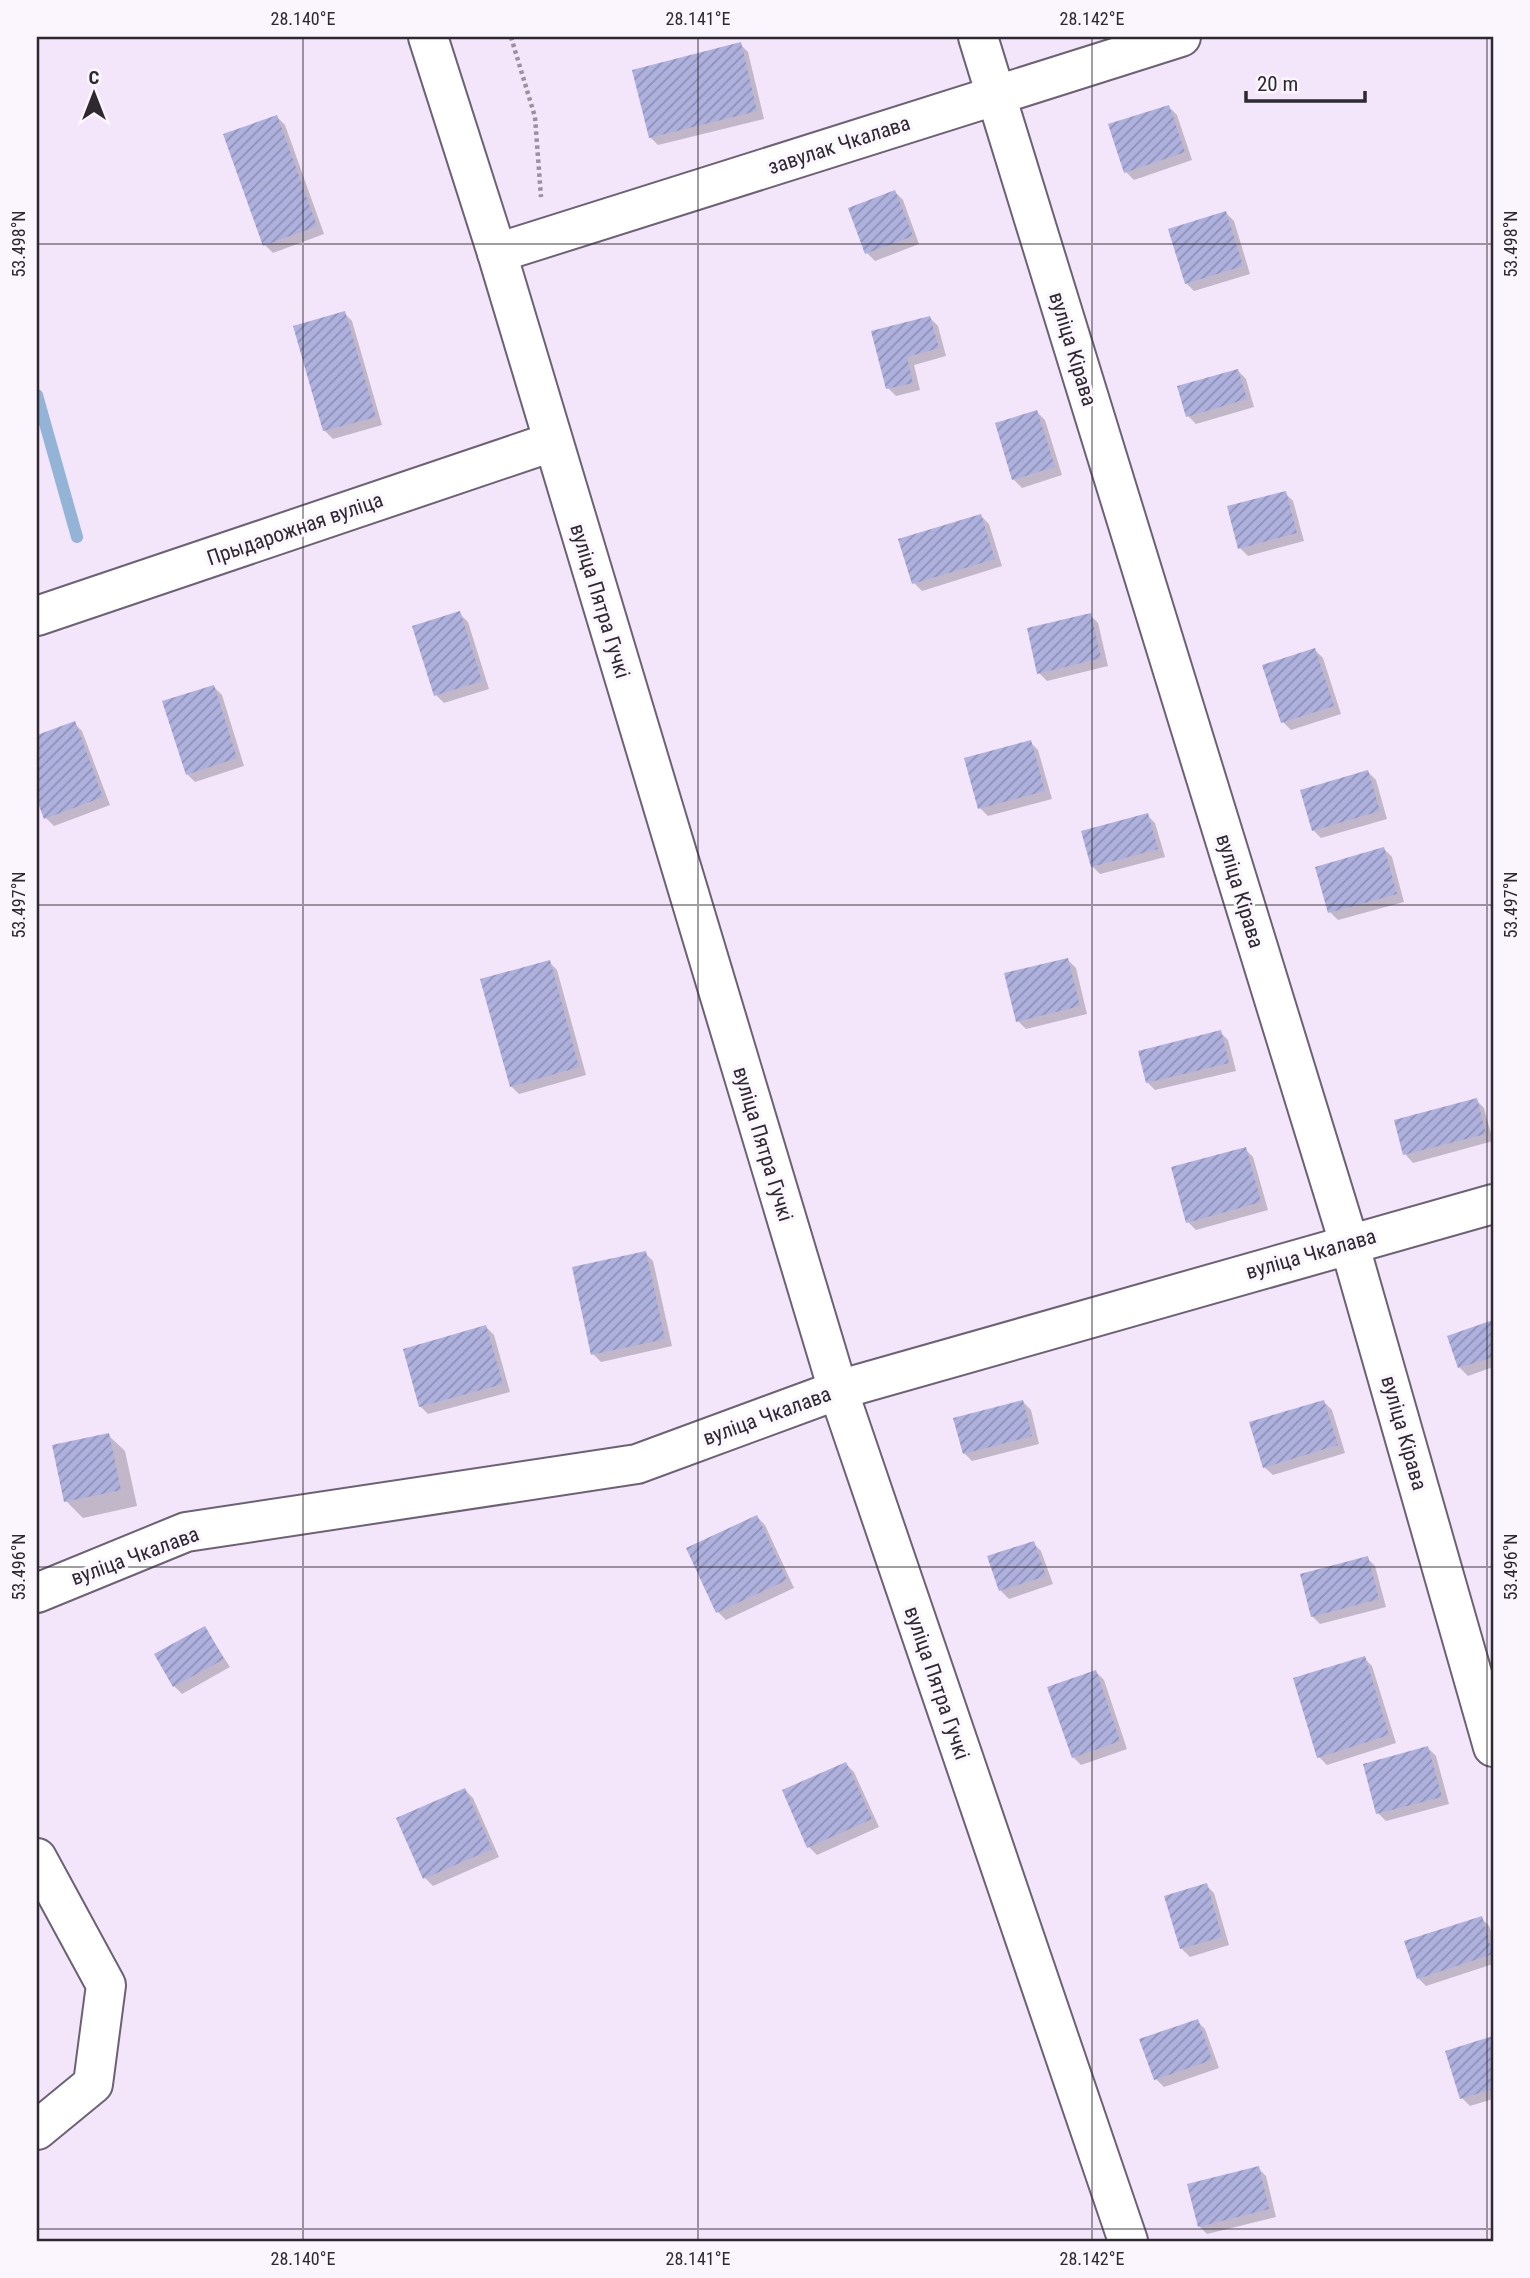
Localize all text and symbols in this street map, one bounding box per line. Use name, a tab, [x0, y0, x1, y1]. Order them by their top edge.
text: 28.140°E	[271, 8, 335, 29]
text: 28.141°E	[666, 8, 730, 29]
text: 28.142°E	[1060, 8, 1124, 29]
north arrow	[60, 60, 130, 130]
scale bar	[1246, 60, 1366, 104]
text: С	[89, 66, 100, 89]
text: 20 m	[1257, 72, 1298, 96]
street label: завулак Чкалава	[765, 111, 913, 179]
text: 53.498°N	[8, 210, 29, 278]
text: 53.498°N	[1500, 210, 1521, 278]
street label: вуліца Кірава	[1044, 289, 1102, 409]
street label: Прыдарожная вуліца	[204, 488, 386, 570]
street label: вуліца Пятра Гучкі	[565, 521, 635, 681]
street label: вуліца Кірава	[1211, 831, 1269, 951]
text: 53.497°N	[8, 871, 29, 939]
text: 53.497°N	[1500, 871, 1521, 939]
street label: вуліца Пятра Гучкі	[728, 1064, 798, 1224]
street label: вуліца Чкалава	[1243, 1224, 1379, 1284]
street label: вуліца Кірава	[1376, 1373, 1432, 1493]
street label: вуліца Чкалава	[700, 1382, 834, 1450]
street label: вуліца Чкалава	[68, 1522, 202, 1590]
text: 53.496°N	[8, 1533, 29, 1601]
text: 53.496°N	[1500, 1533, 1521, 1601]
street label: вуліца Пятра Гучкі	[900, 1603, 974, 1763]
text: 28.140°E	[271, 2248, 335, 2269]
text: 28.141°E	[666, 2248, 730, 2269]
text: 28.142°E	[1060, 2248, 1124, 2269]

